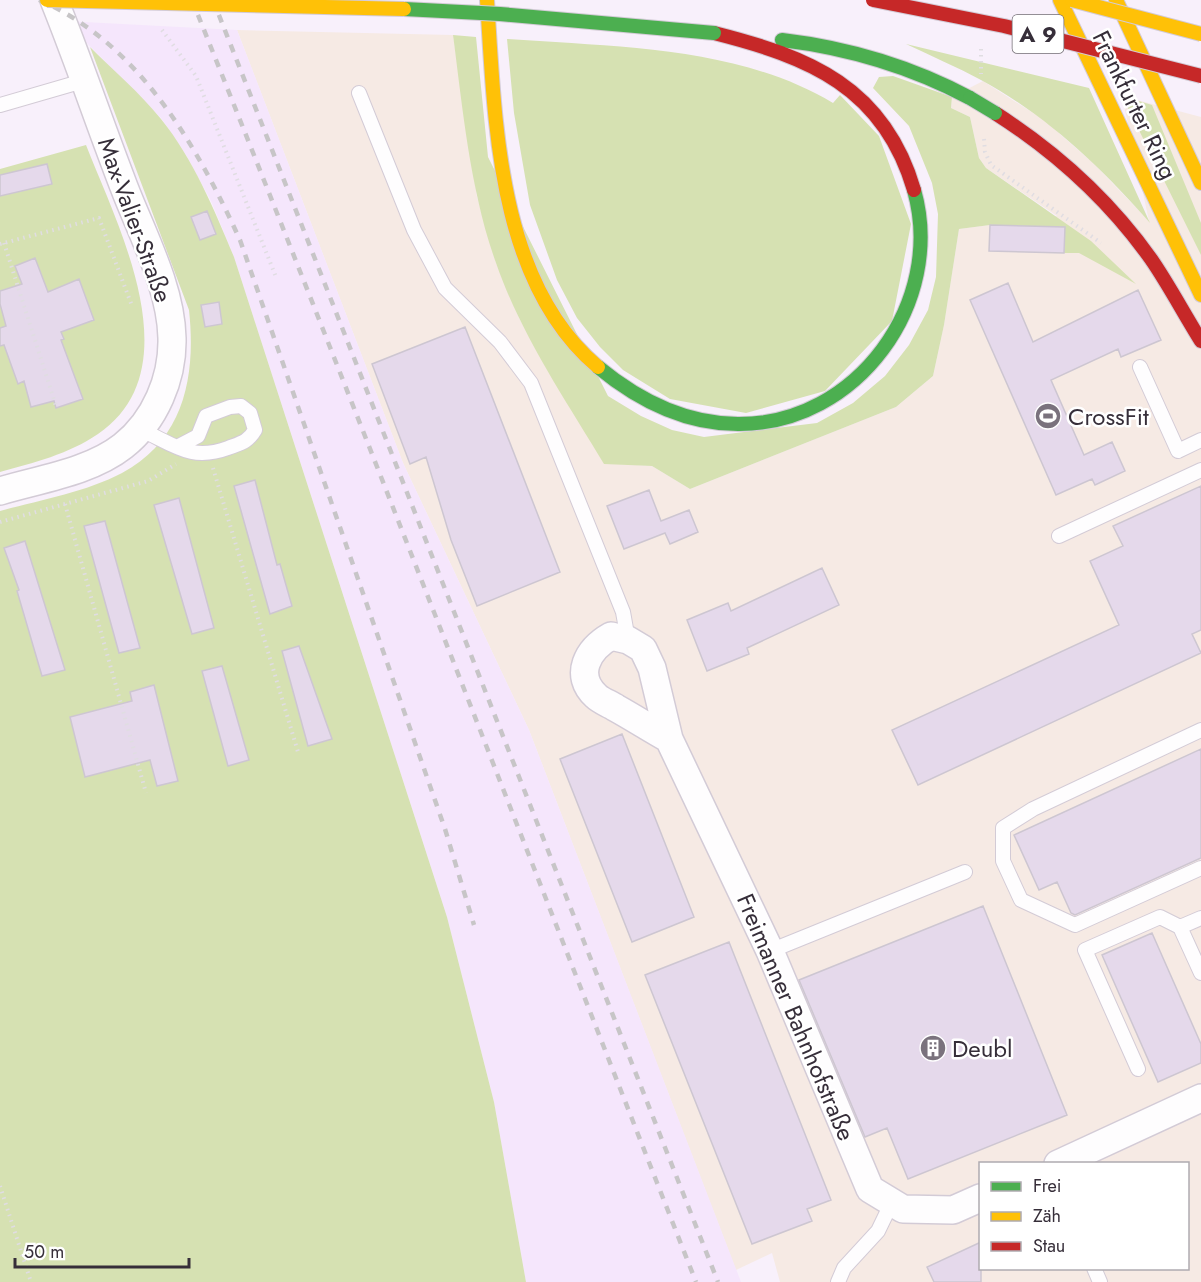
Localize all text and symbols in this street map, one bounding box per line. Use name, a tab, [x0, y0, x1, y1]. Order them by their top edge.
road number: A 9	[1012, 15, 1064, 53]
street label: Frankfurter Ring	[1084, 25, 1186, 185]
street label: Max-Valier-Straße	[89, 133, 181, 307]
place label: CrossFit	[1068, 399, 1149, 434]
sports icon: CrossFit	[1033, 401, 1063, 431]
street label: Freimanner Bahnhofstraße	[728, 888, 864, 1146]
place label: Deubl	[952, 1031, 1012, 1066]
building icon: Deubl	[918, 1033, 948, 1063]
legend	[979, 1162, 1189, 1270]
text: Frei	[1033, 1173, 1062, 1199]
text: Zäh	[1033, 1203, 1061, 1229]
scale bar	[15, 1231, 189, 1269]
text: Stau	[1033, 1233, 1065, 1259]
text: 50 m	[24, 1239, 64, 1265]

